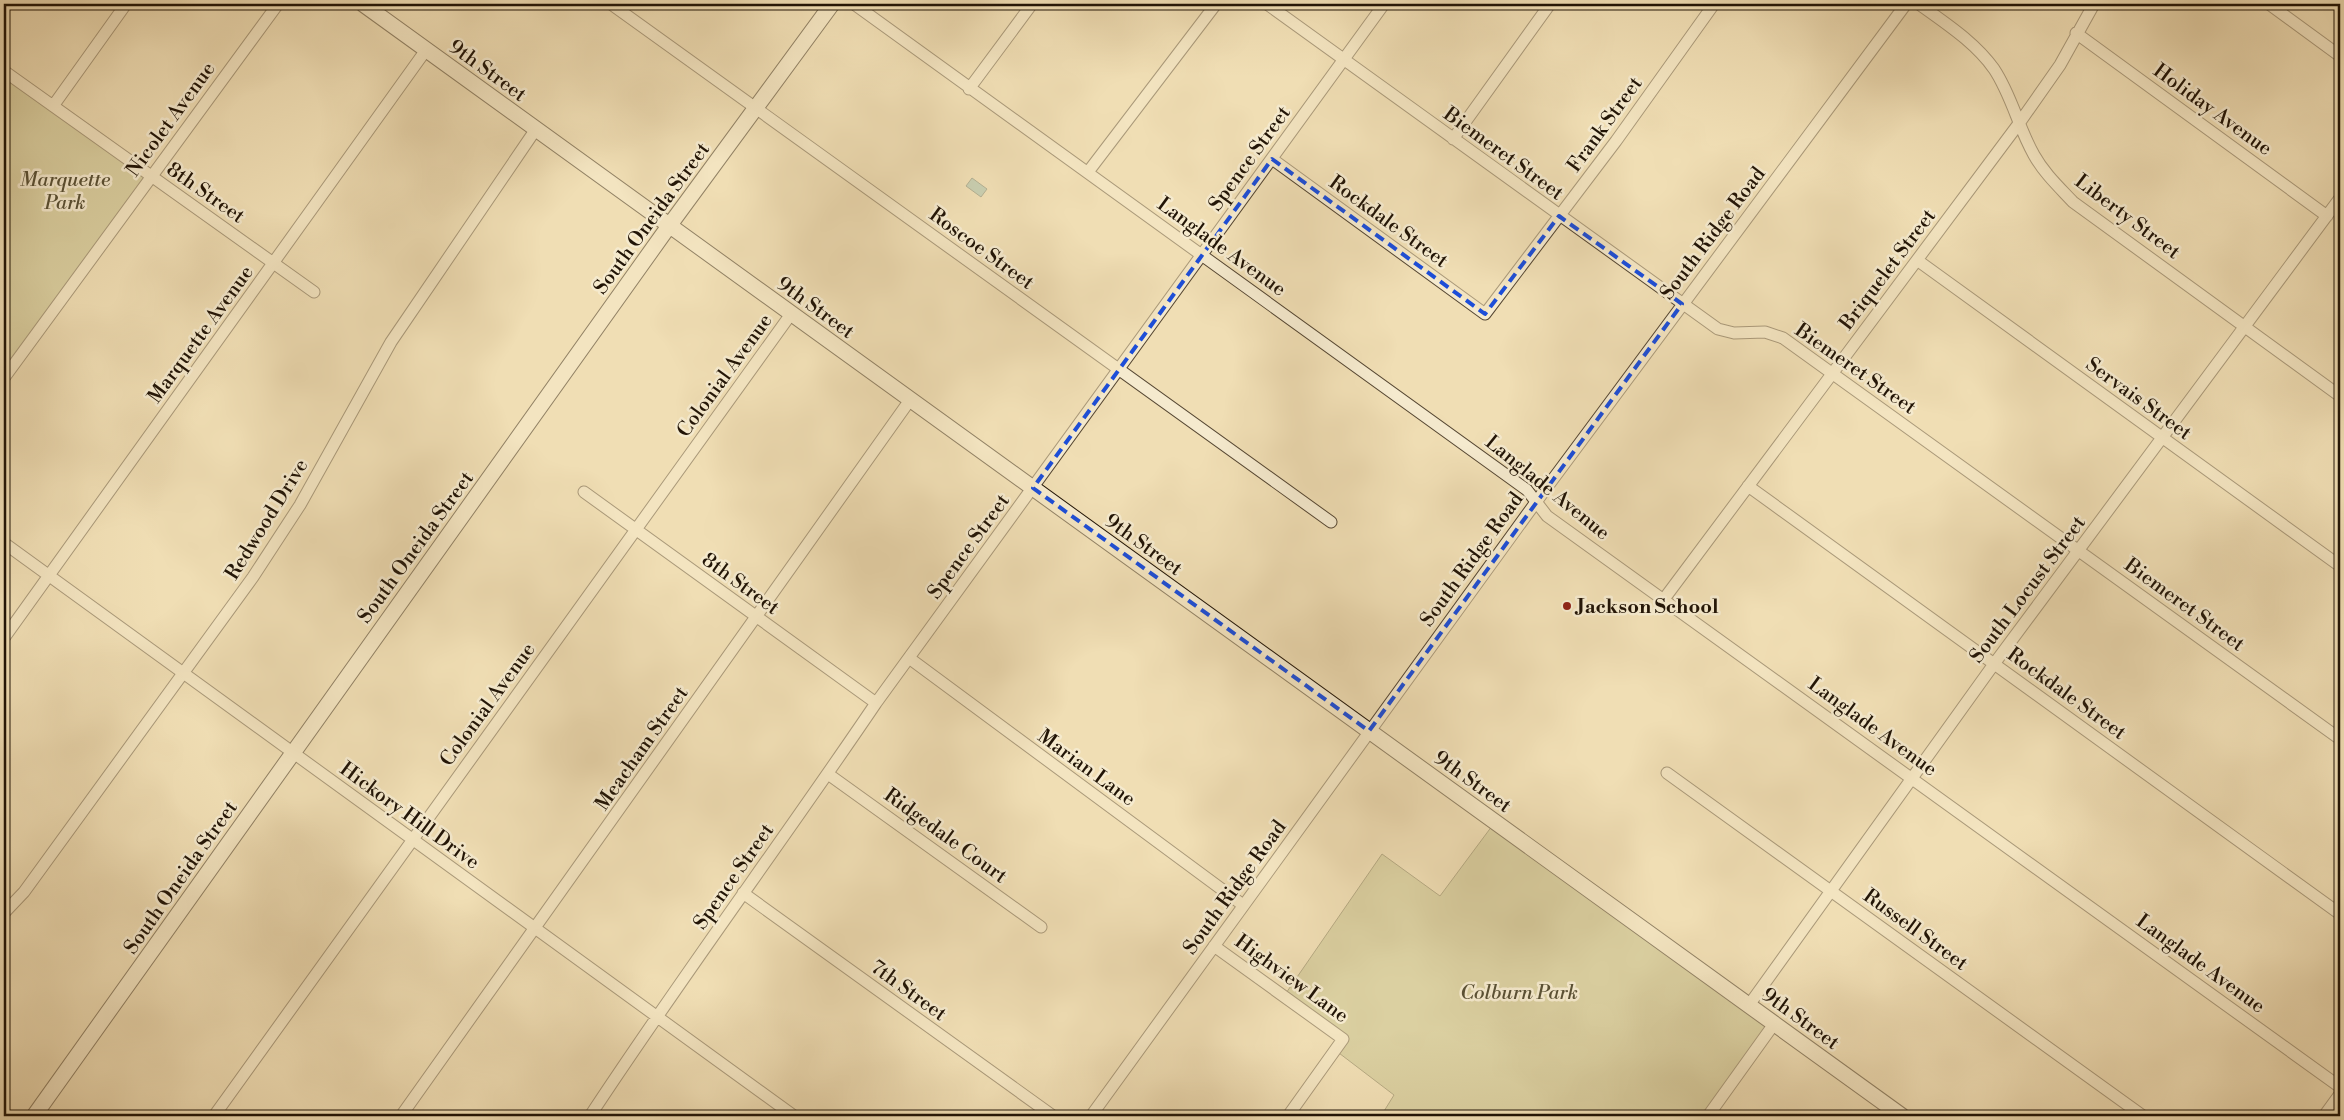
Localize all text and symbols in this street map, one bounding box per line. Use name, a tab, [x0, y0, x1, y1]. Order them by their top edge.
street label: 9th Street	[443, 35, 531, 108]
street label: Nicolet Avenue	[121, 58, 221, 182]
street label: Holiday Avenue	[2148, 59, 2276, 162]
street label: Frank Street	[1562, 72, 1648, 178]
street label: Spence Street	[1204, 101, 1297, 216]
street label: Biemeret Street	[1437, 102, 1568, 206]
street label: South Oneida Street	[589, 138, 716, 300]
street label: 8th Street	[161, 157, 249, 229]
street label: South Ridge Road	[1655, 162, 1772, 305]
park label: Marquette Park	[20, 168, 111, 216]
street label: Liberty Street	[2069, 169, 2185, 265]
street label: Rockdale Street	[1324, 171, 1453, 274]
street label: Langlade Avenue	[1152, 192, 1290, 302]
street label: Roscoe Street	[924, 203, 1038, 296]
street label: Briquelet Street	[1834, 204, 1942, 336]
street label: Marquette Avenue	[143, 261, 260, 409]
street label: 9th Street	[771, 272, 859, 345]
street label: Colonial Avenue	[672, 309, 778, 443]
street label: Biemeret Street	[1789, 318, 1921, 420]
street label: Servais Street	[2080, 352, 2196, 446]
street label: Langlade Avenue	[1480, 430, 1614, 546]
street label: Redwood Drive	[220, 455, 314, 585]
street label: South Oneida Street	[353, 467, 480, 629]
street label: South Ridge Road	[1415, 487, 1530, 632]
street label: Spence Street	[923, 489, 1016, 604]
street label: 9th Street	[1099, 509, 1187, 582]
street label: South Locust Street	[1965, 511, 2092, 668]
street label: 8th Street	[696, 548, 784, 621]
street label: Biemeret Street	[2118, 553, 2249, 657]
place label: Jackson School	[1574, 595, 1719, 620]
marker: Jackson School	[1561, 600, 1573, 612]
street label: Colonial Avenue	[435, 638, 541, 772]
street label: Rockdale Street	[2002, 643, 2131, 746]
street label: Langlade Avenue	[1803, 672, 1941, 782]
street label: Meacham Street	[590, 682, 694, 816]
street label: Marian Lane	[1032, 724, 1140, 812]
street label: 9th Street	[1428, 746, 1516, 819]
street label: Hickory Hill Drive	[334, 757, 484, 875]
street label: Ridgedale Court	[879, 783, 1012, 889]
street label: South Oneida Street	[119, 796, 244, 959]
street label: South Ridge Road	[1178, 815, 1293, 960]
street label: Spence Street	[689, 819, 780, 935]
street label: Russell Street	[1858, 884, 1972, 977]
street label: Langlade Avenue	[2131, 909, 2269, 1019]
street label: Highview Lane	[1229, 930, 1353, 1029]
street label: 7th Street	[865, 955, 951, 1027]
park label: Colburn Park	[1460, 981, 1578, 1006]
street label: 9th Street	[1756, 983, 1844, 1056]

